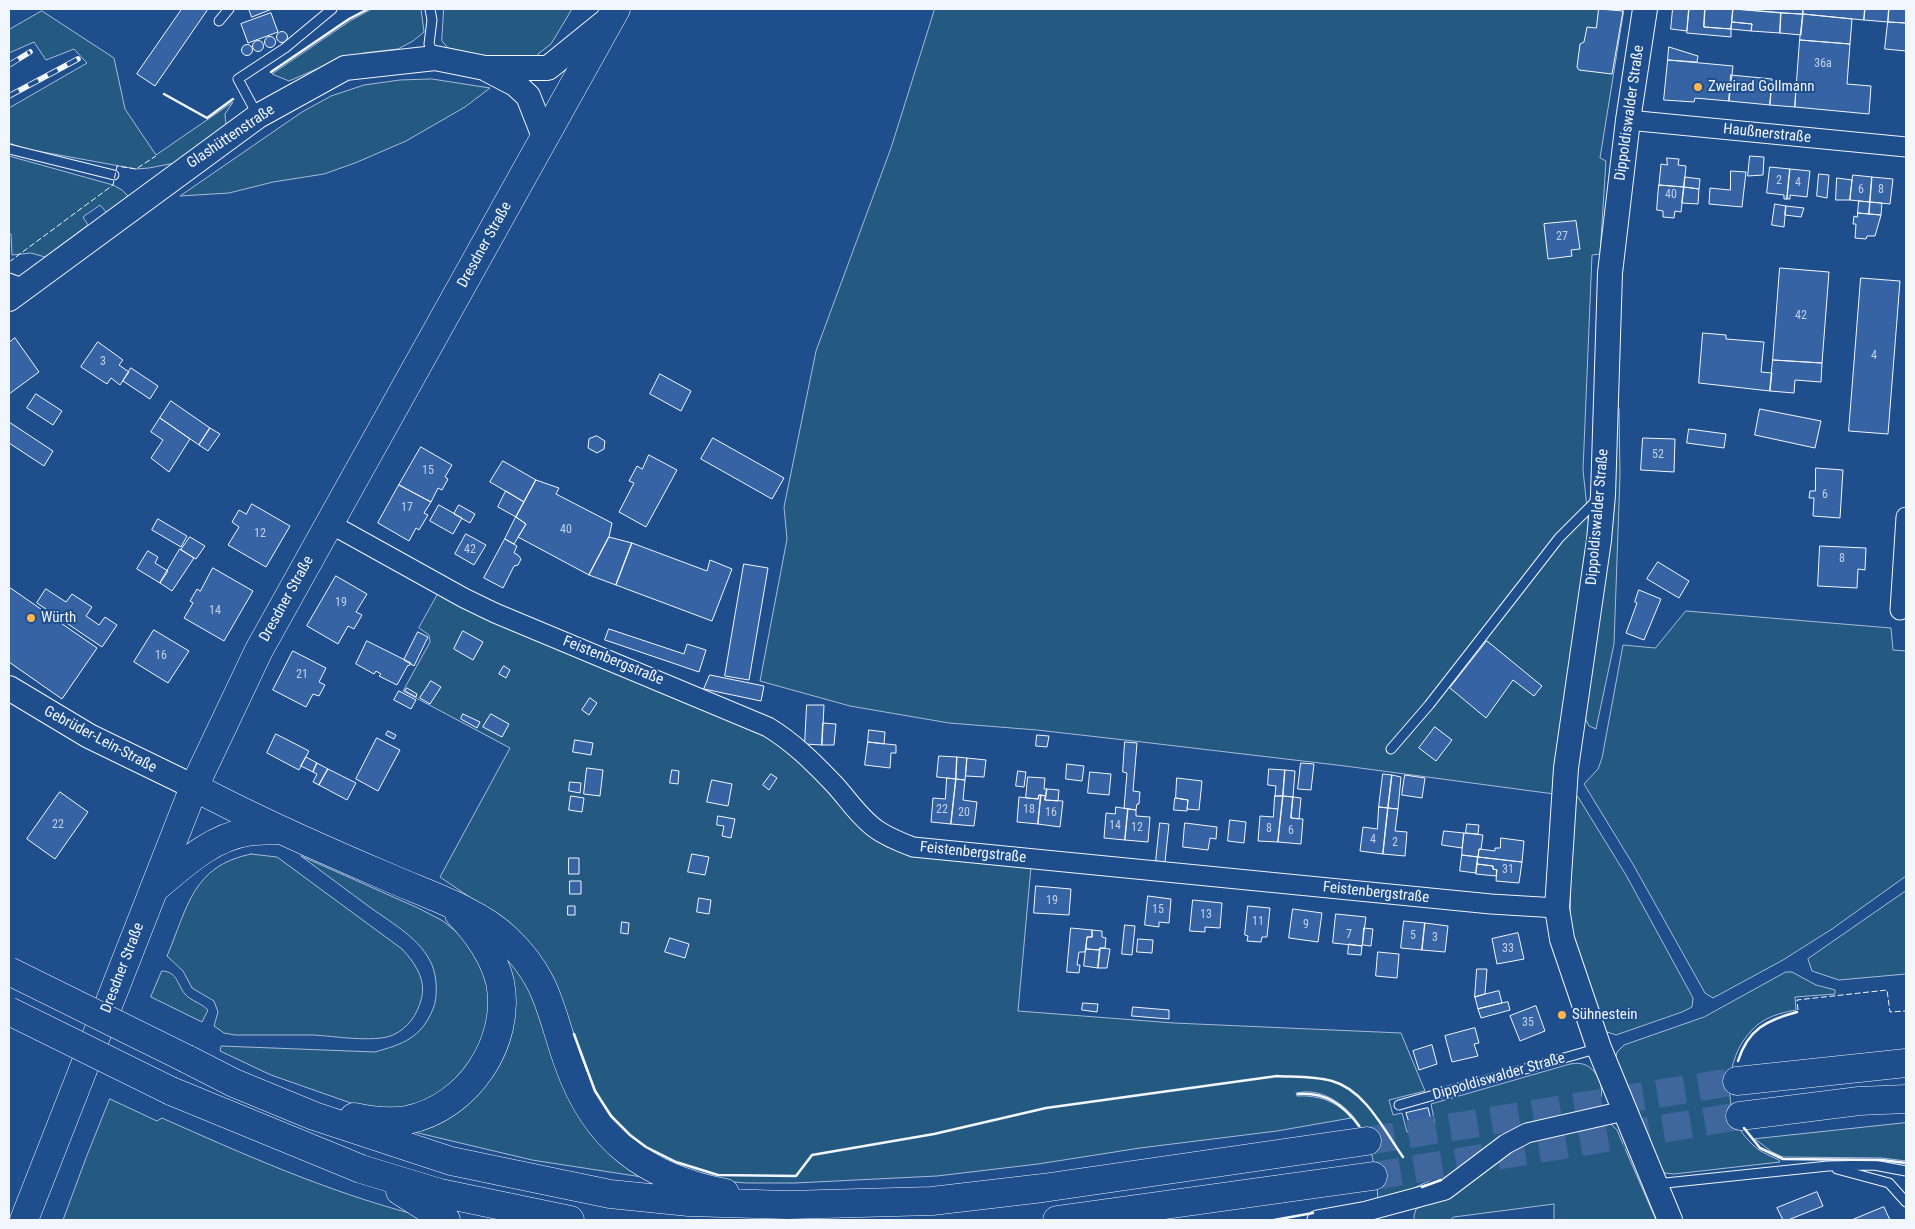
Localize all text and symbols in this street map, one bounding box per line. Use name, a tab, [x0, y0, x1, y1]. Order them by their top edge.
street label: Dippoldiswalder Straße	[1612, 44, 1648, 182]
house number: 36a	[1814, 57, 1832, 71]
place label: Zweirad Gollmann	[1708, 78, 1815, 96]
marker: Zweirad Gollmann	[1692, 81, 1704, 93]
street label: Glashüttenstraße	[184, 101, 278, 173]
street label: Haußnerstraße	[1722, 120, 1812, 148]
house number: 2	[1776, 174, 1782, 188]
house number: 4	[1795, 176, 1801, 190]
house number: 6	[1858, 183, 1864, 197]
house number: 8	[1878, 183, 1884, 197]
house number: 40	[1665, 188, 1677, 202]
street label: Dresdner Straße	[454, 199, 516, 291]
house number: 27	[1556, 230, 1568, 244]
house number: 42	[1795, 309, 1807, 323]
house number: 4	[1871, 349, 1877, 363]
house number: 3	[100, 355, 106, 369]
street label: Dippoldiswalder Straße	[1583, 448, 1613, 586]
house number: 52	[1652, 448, 1664, 462]
house number: 15	[422, 464, 434, 478]
house number: 6	[1822, 488, 1828, 502]
house number: 17	[401, 501, 413, 515]
house number: 40	[560, 523, 572, 537]
house number: 12	[254, 527, 266, 541]
house number: 42	[464, 543, 476, 557]
house number: 8	[1839, 552, 1845, 566]
street label: Dresdner Straße	[256, 553, 318, 645]
house number: 19	[335, 596, 347, 610]
house number: 14	[209, 604, 221, 618]
place label: Würth	[41, 609, 76, 627]
marker: Würth	[25, 612, 37, 624]
street label: Feistenbergstraße	[560, 633, 666, 689]
house number: 16	[155, 649, 167, 663]
house number: 21	[296, 668, 308, 682]
street label: Gebrüder-Lein-Straße	[41, 703, 159, 777]
house number: 22	[936, 803, 948, 817]
house number: 18	[1023, 803, 1035, 817]
house number: 20	[958, 806, 970, 820]
house number: 16	[1045, 806, 1057, 820]
house number: 22	[52, 818, 64, 832]
house number: 14	[1109, 819, 1121, 833]
house number: 12	[1131, 821, 1143, 835]
house number: 8	[1266, 822, 1272, 836]
house number: 6	[1288, 824, 1294, 838]
house number: 4	[1370, 833, 1376, 847]
house number: 2	[1392, 836, 1398, 850]
street label: Feistenbergstraße	[919, 838, 1027, 868]
house number: 31	[1502, 863, 1514, 877]
street label: Feistenbergstraße	[1322, 878, 1430, 908]
house number: 19	[1046, 894, 1058, 908]
house number: 15	[1152, 903, 1164, 917]
house number: 13	[1200, 908, 1212, 922]
house number: 11	[1252, 915, 1264, 929]
house number: 9	[1303, 918, 1309, 932]
street label: Dresdner Straße	[98, 920, 148, 1016]
house number: 7	[1346, 928, 1352, 942]
house number: 5	[1410, 929, 1416, 943]
house number: 3	[1432, 931, 1438, 945]
house number: 33	[1502, 942, 1514, 956]
place label: Sühnestein	[1572, 1006, 1638, 1024]
marker: Sühnestein	[1556, 1009, 1568, 1021]
house number: 35	[1522, 1016, 1534, 1030]
street label: Dippoldiswalder Straße	[1431, 1049, 1567, 1105]

